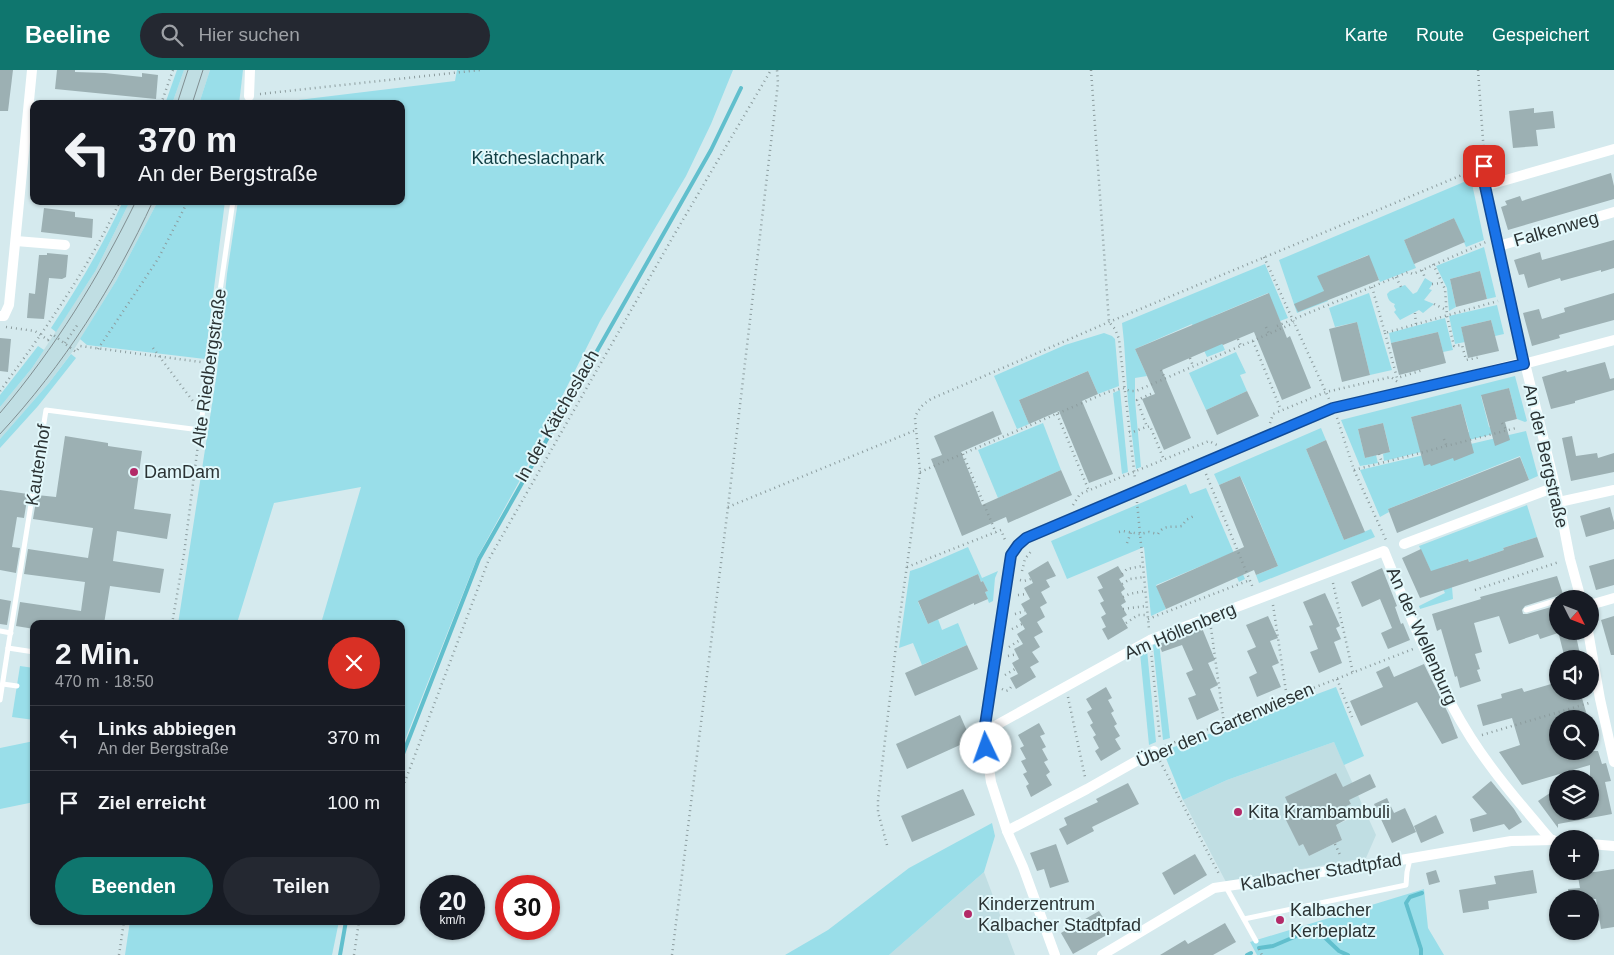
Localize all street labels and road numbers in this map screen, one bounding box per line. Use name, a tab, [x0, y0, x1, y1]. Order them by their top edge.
street label: Falkenweg	[1511, 207, 1601, 251]
street label: Alte Riedbergstraße	[188, 287, 230, 449]
street label: In der Kätcheslach	[511, 346, 603, 486]
street label: An der Bergstraße	[1520, 382, 1572, 530]
street label: Kautenhof	[22, 422, 54, 507]
street label: An der Wellenburg	[1383, 564, 1461, 708]
street label: Am Höllenberg	[1121, 599, 1239, 663]
street label: Über den Gartenwiesen	[1134, 679, 1316, 771]
street label: Kalbacher Stadtpfad	[1239, 849, 1403, 895]

